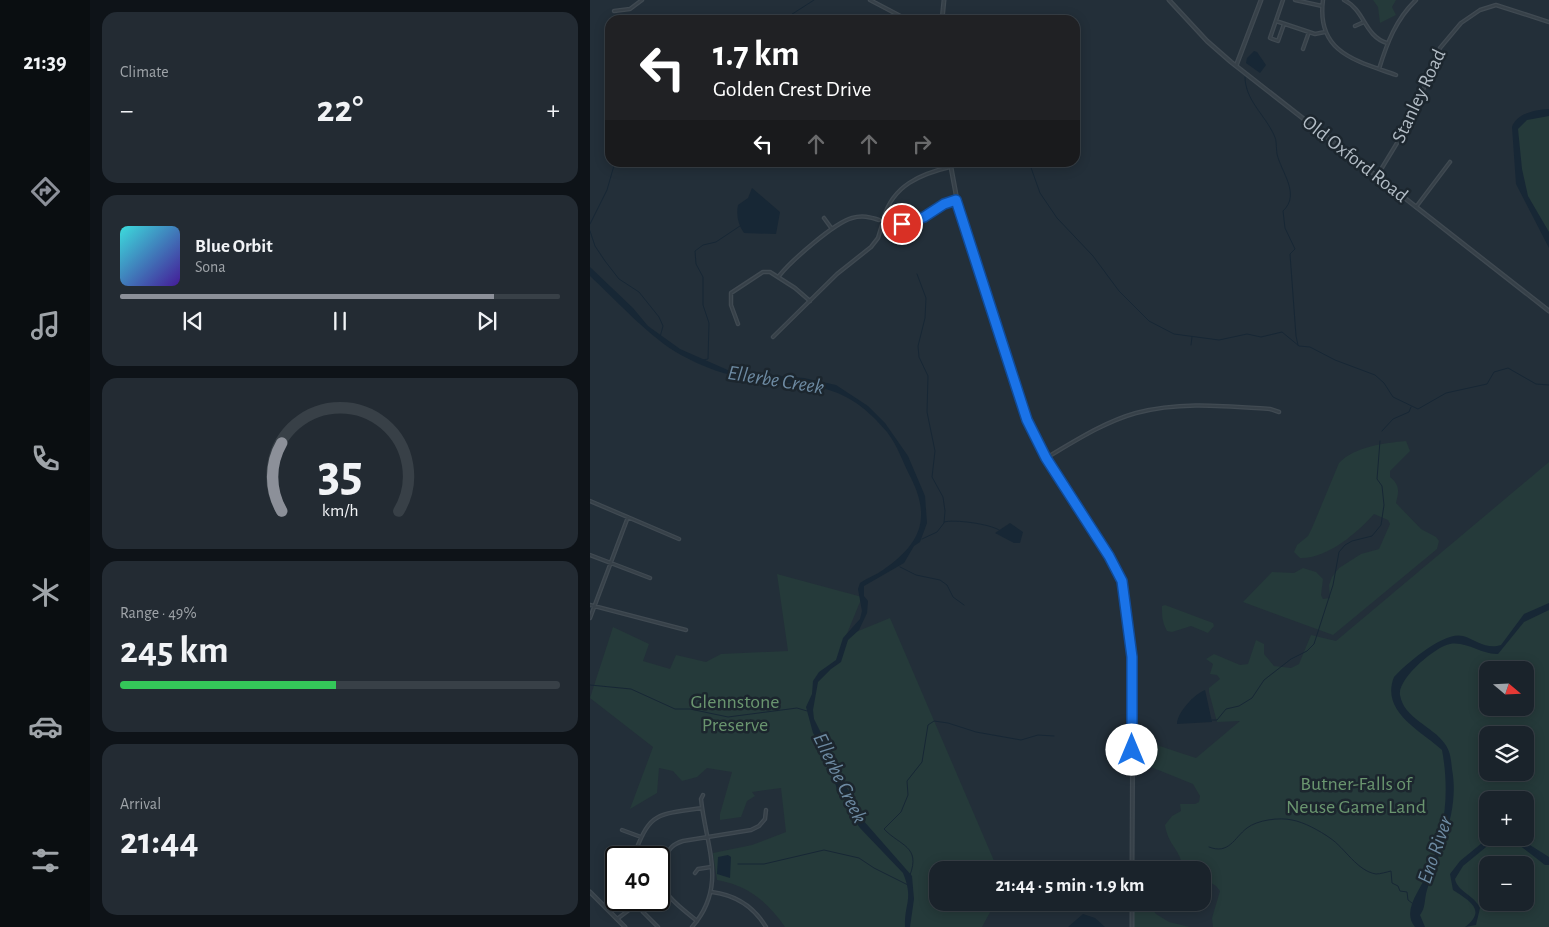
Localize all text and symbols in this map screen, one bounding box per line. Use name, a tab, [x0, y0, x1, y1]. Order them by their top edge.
icon: left	[630, 35, 695, 100]
text: 1.7 km	[713, 37, 800, 72]
street label: Stanley Road	[1389, 46, 1449, 146]
text: 21:39	[23, 51, 67, 73]
text: Climate	[120, 64, 169, 80]
text: Golden Crest Drive	[713, 78, 871, 100]
text: 22°	[317, 91, 363, 129]
text: −	[120, 97, 133, 125]
text: +	[547, 97, 560, 125]
street label: Old Oxford Road	[1298, 112, 1412, 206]
icon: left	[749, 130, 777, 158]
icon: ahead	[802, 130, 830, 158]
icon: ahead	[855, 130, 883, 158]
icon: right	[908, 130, 936, 158]
icon: directions	[28, 174, 63, 209]
pin	[881, 203, 923, 245]
icon: arrive	[888, 210, 916, 238]
text: Blue Orbit	[195, 237, 273, 256]
text: Sona	[195, 259, 226, 275]
icon: previous	[179, 307, 207, 335]
icon: pause	[326, 307, 354, 335]
icon: next	[473, 307, 501, 335]
icon: music	[28, 308, 63, 343]
water label: Ellerbe Creek	[726, 362, 826, 398]
icon: phone	[28, 441, 63, 476]
text: 35	[318, 448, 362, 500]
text: km/h	[322, 502, 358, 520]
icon: climate	[28, 575, 63, 610]
text: Range · 49%	[120, 605, 197, 621]
text: 245 km	[120, 632, 229, 670]
north arrow	[1479, 661, 1534, 716]
map controls	[1479, 661, 1534, 911]
park label: Glennstone Preserve	[690, 692, 780, 735]
icon: car	[28, 709, 63, 744]
position arrow	[1105, 723, 1157, 775]
button: layers	[1479, 726, 1534, 781]
water label: Ellerbe Creek	[809, 730, 871, 827]
park label: Butner-Falls of Neuse Game Land	[1286, 774, 1426, 817]
button: +	[1479, 791, 1534, 846]
text: Arrival	[120, 796, 161, 812]
water label: Eno River	[1414, 813, 1457, 886]
text: 21:44	[120, 823, 199, 861]
icon: filters	[28, 843, 63, 878]
speed limit sign: 40	[605, 846, 670, 911]
button: −	[1479, 856, 1534, 911]
text: 21:44 · 5 min · 1.9 km	[996, 876, 1144, 895]

